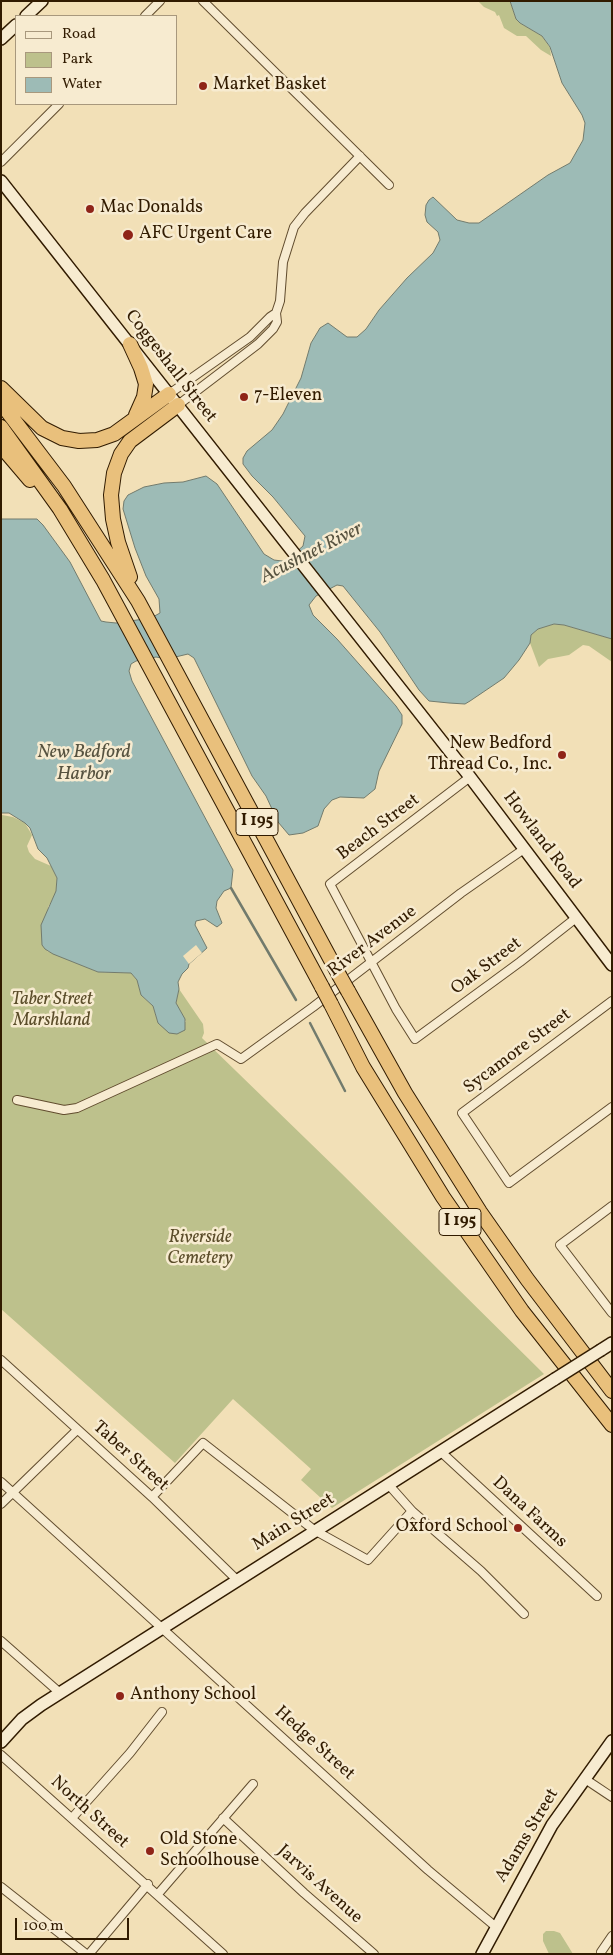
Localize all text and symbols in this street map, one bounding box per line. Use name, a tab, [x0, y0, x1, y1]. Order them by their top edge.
legend	[15, 15, 178, 105]
text: Road	[62, 24, 96, 45]
text: Park	[62, 49, 93, 70]
text: Water	[62, 74, 102, 95]
place label: Market Basket	[213, 75, 327, 97]
marker: Market Basket	[197, 80, 209, 92]
place label: Mac Donalds	[100, 198, 203, 220]
marker: Mac Donalds	[84, 203, 96, 215]
place label: AFC Urgent Care	[139, 224, 272, 246]
marker: AFC Urgent Care	[121, 228, 135, 242]
street label: Coggeshall Street	[119, 306, 221, 428]
place label: 7-Eleven	[254, 386, 322, 408]
marker: 7-Eleven	[238, 391, 250, 403]
water label: Acushnet River	[257, 519, 367, 589]
place label: New Bedford Thread Co., Inc.	[428, 734, 552, 776]
water label: New Bedford Harbor	[37, 743, 131, 787]
marker: New Bedford Thread Co., Inc.	[556, 749, 568, 761]
street label: Howland Road	[497, 788, 585, 894]
street label: Beach Street	[333, 790, 425, 866]
road number: I 195	[236, 809, 278, 836]
street label: River Avenue	[324, 902, 422, 982]
street label: Oak Street	[447, 933, 527, 1001]
park label: Taber Street Marshland	[11, 990, 93, 1032]
street label: Sycamore Street	[460, 1005, 576, 1099]
road number: I 195	[439, 1208, 481, 1236]
park label: Riverside Cemetery	[167, 1228, 233, 1270]
street label: Taber Street	[87, 1417, 173, 1497]
street label: Dana Farms	[487, 1473, 571, 1553]
street label: Main Street	[249, 1489, 339, 1557]
place label: Oxford School	[396, 1517, 508, 1539]
marker: Oxford School	[512, 1522, 524, 1534]
place label: Anthony School	[130, 1685, 256, 1707]
marker: Anthony School	[114, 1690, 126, 1702]
street label: Hedge Street	[269, 1702, 359, 1786]
street label: North Street	[45, 1772, 133, 1854]
street label: Adams Street	[491, 1785, 565, 1887]
place label: Old Stone Schoolhouse	[160, 1830, 259, 1872]
street label: Jarvis Avenue	[272, 1841, 366, 1929]
marker: Old Stone Schoolhouse	[144, 1845, 156, 1857]
scale bar	[18, 1908, 131, 1940]
text: 100 m	[23, 1916, 63, 1937]

